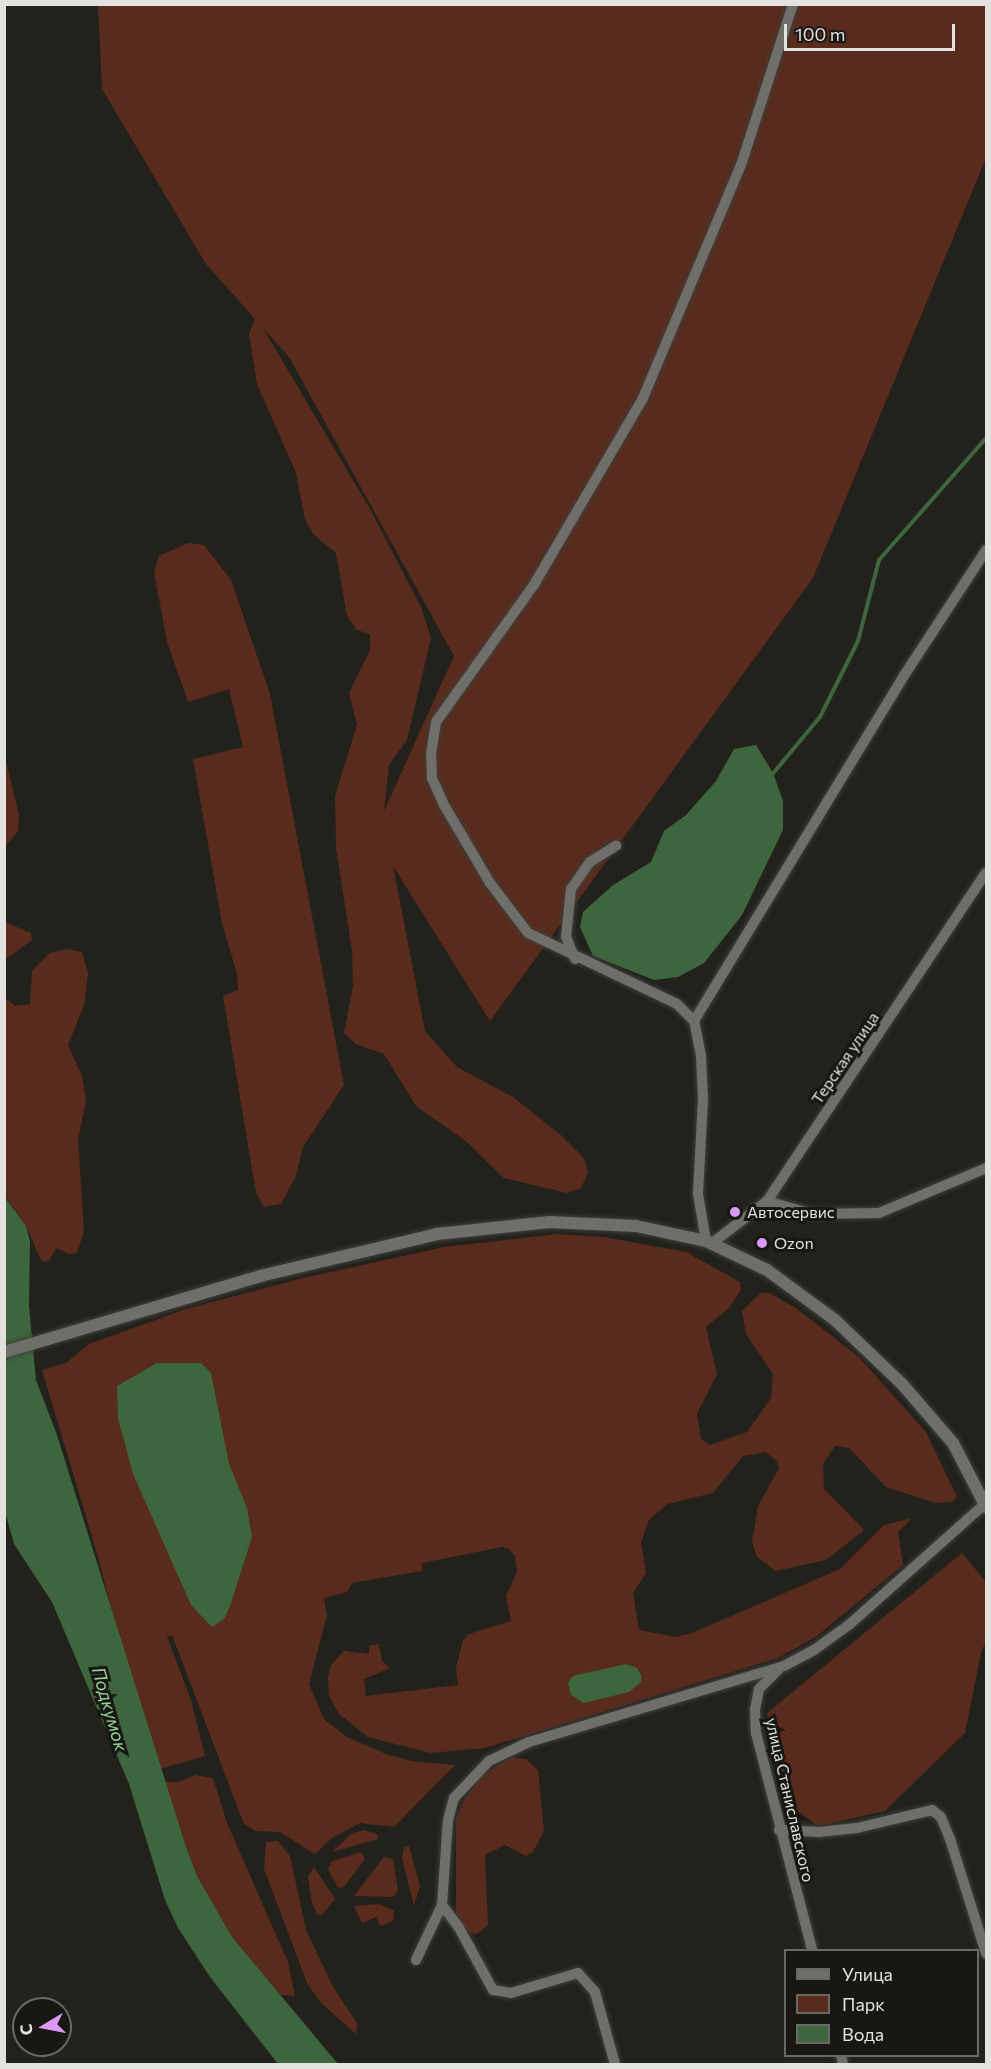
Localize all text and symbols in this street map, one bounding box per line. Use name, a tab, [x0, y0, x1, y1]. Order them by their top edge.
scale bar	[787, 12, 958, 50]
text: 100 m	[795, 23, 845, 45]
street label: Терская улица	[807, 1008, 883, 1108]
place label: Автосервис	[747, 1202, 835, 1222]
marker: Автосервис	[728, 1205, 742, 1219]
place label: Ozon	[774, 1233, 814, 1253]
marker: Ozon	[755, 1236, 769, 1250]
water label: Подкумок	[88, 1664, 132, 1754]
street label: улица Станиславского	[762, 1716, 818, 1884]
legend	[784, 1949, 979, 2057]
text: Улица	[842, 1963, 893, 1985]
text: Парк	[842, 1993, 885, 2015]
north arrow	[12, 1997, 72, 2057]
text: С	[15, 2023, 36, 2037]
text: Вода	[842, 2023, 884, 2045]

